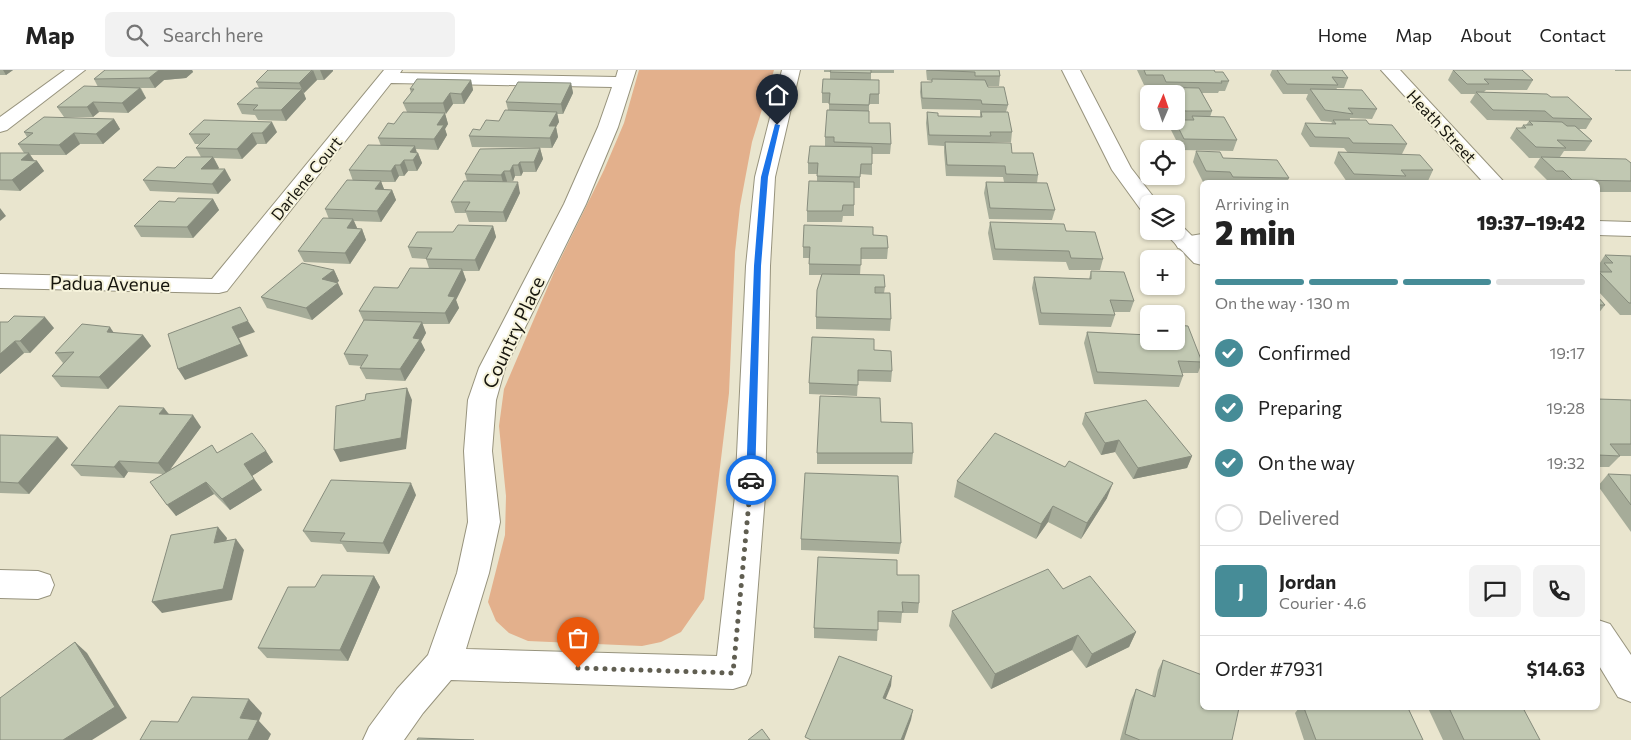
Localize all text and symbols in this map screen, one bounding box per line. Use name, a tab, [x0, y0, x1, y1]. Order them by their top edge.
search box	[105, 12, 455, 57]
text: Map	[25, 20, 75, 49]
icon: search	[123, 21, 151, 49]
text: Search here	[163, 23, 263, 46]
text: Home	[1318, 24, 1367, 46]
text: Map	[1395, 24, 1432, 46]
text: About	[1460, 24, 1512, 46]
text: Contact	[1540, 24, 1606, 46]
pin	[756, 74, 798, 125]
icon: home	[763, 81, 791, 109]
north arrow	[1140, 85, 1185, 130]
map controls	[1140, 85, 1185, 350]
street label: Heath Street	[1403, 86, 1481, 167]
street label: Darlene Court	[266, 132, 346, 224]
button: locate	[1140, 140, 1185, 185]
text: Arriving in	[1215, 194, 1289, 213]
button: layers	[1140, 195, 1185, 240]
text: 19:37–19:42	[1477, 211, 1585, 234]
text: 2 min	[1215, 212, 1295, 252]
button: +	[1140, 250, 1185, 295]
street label: Padua Avenue	[50, 270, 170, 296]
street label: Country Place	[477, 272, 549, 392]
text: On the way · 130 m	[1215, 293, 1350, 312]
button: −	[1140, 305, 1185, 350]
icon: check	[1215, 339, 1243, 367]
text: Confirmed	[1258, 341, 1351, 364]
text: 19:17	[1549, 343, 1585, 362]
icon: check	[1215, 394, 1243, 422]
text: Preparing	[1258, 396, 1342, 419]
text: 19:28	[1546, 398, 1585, 417]
icon: check	[1215, 449, 1243, 477]
text: On the way	[1258, 451, 1355, 474]
text: 19:32	[1547, 453, 1585, 472]
courier	[726, 455, 776, 505]
icon: car	[737, 466, 765, 494]
text: Delivered	[1258, 506, 1339, 529]
button: chat	[1469, 565, 1521, 617]
button: phone	[1533, 565, 1585, 617]
text: Jordan	[1279, 570, 1336, 593]
text: J	[1238, 579, 1244, 602]
text: Courier · 4.6	[1279, 593, 1366, 612]
pin	[557, 617, 599, 668]
icon: bag	[564, 624, 592, 652]
text: Order #7931	[1215, 657, 1323, 680]
text: $14.63	[1526, 657, 1585, 680]

